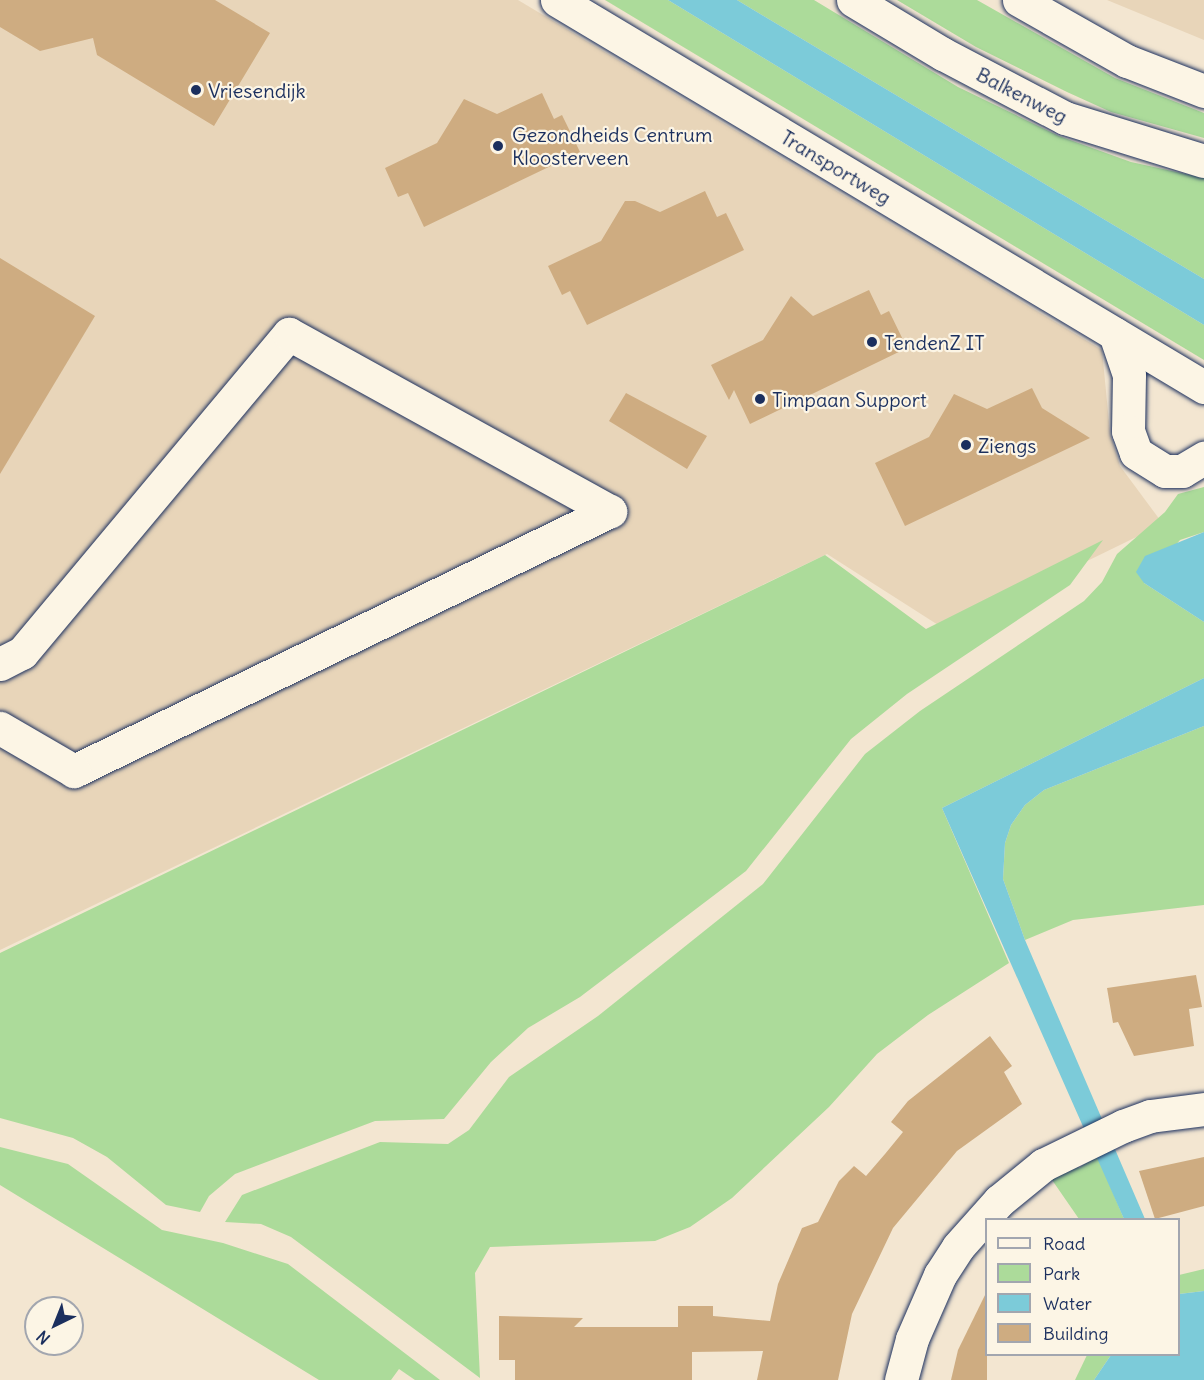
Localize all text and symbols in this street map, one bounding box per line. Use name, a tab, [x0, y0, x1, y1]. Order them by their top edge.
street label: Balkenweg	[972, 62, 1072, 128]
place label: Vriesendijk	[208, 78, 306, 102]
marker: Vriesendijk	[189, 83, 203, 97]
place label: Gezondheids Centrum Kloosterveen	[512, 122, 713, 169]
street label: Transportweg	[777, 125, 895, 209]
marker: Gezondheids Centrum Kloosterveen	[489, 137, 507, 155]
place label: TendenZ IT	[884, 330, 985, 354]
marker: TendenZ IT	[865, 335, 879, 349]
place label: Timpaan Support	[772, 387, 927, 411]
marker: Timpaan Support	[753, 392, 767, 406]
place label: Ziengs	[978, 433, 1036, 457]
marker: Ziengs	[959, 438, 973, 452]
legend	[985, 1218, 1180, 1356]
text: Road	[1043, 1232, 1085, 1255]
text: Park	[1043, 1262, 1080, 1285]
text: Water	[1043, 1292, 1092, 1315]
north arrow	[24, 1296, 84, 1356]
text: Building	[1043, 1322, 1108, 1345]
text: N	[32, 1327, 54, 1349]

